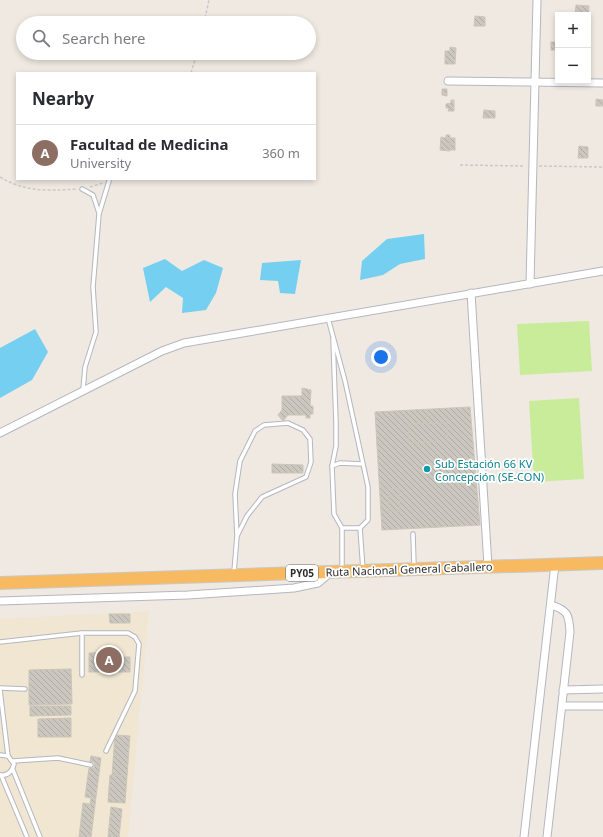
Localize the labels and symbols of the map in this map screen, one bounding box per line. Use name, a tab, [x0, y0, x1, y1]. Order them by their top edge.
your location	[371, 347, 391, 367]
place label: Sub Estación 66 KV Concepción (SE-CON)	[435, 456, 544, 484]
marker: Sub Estación 66 KV Concepción (SE-CON)	[422, 464, 432, 474]
street label: Ruta Nacional General Caballero	[325, 559, 493, 579]
road number: PY05	[286, 565, 318, 581]
pin: A	[96, 645, 122, 675]

